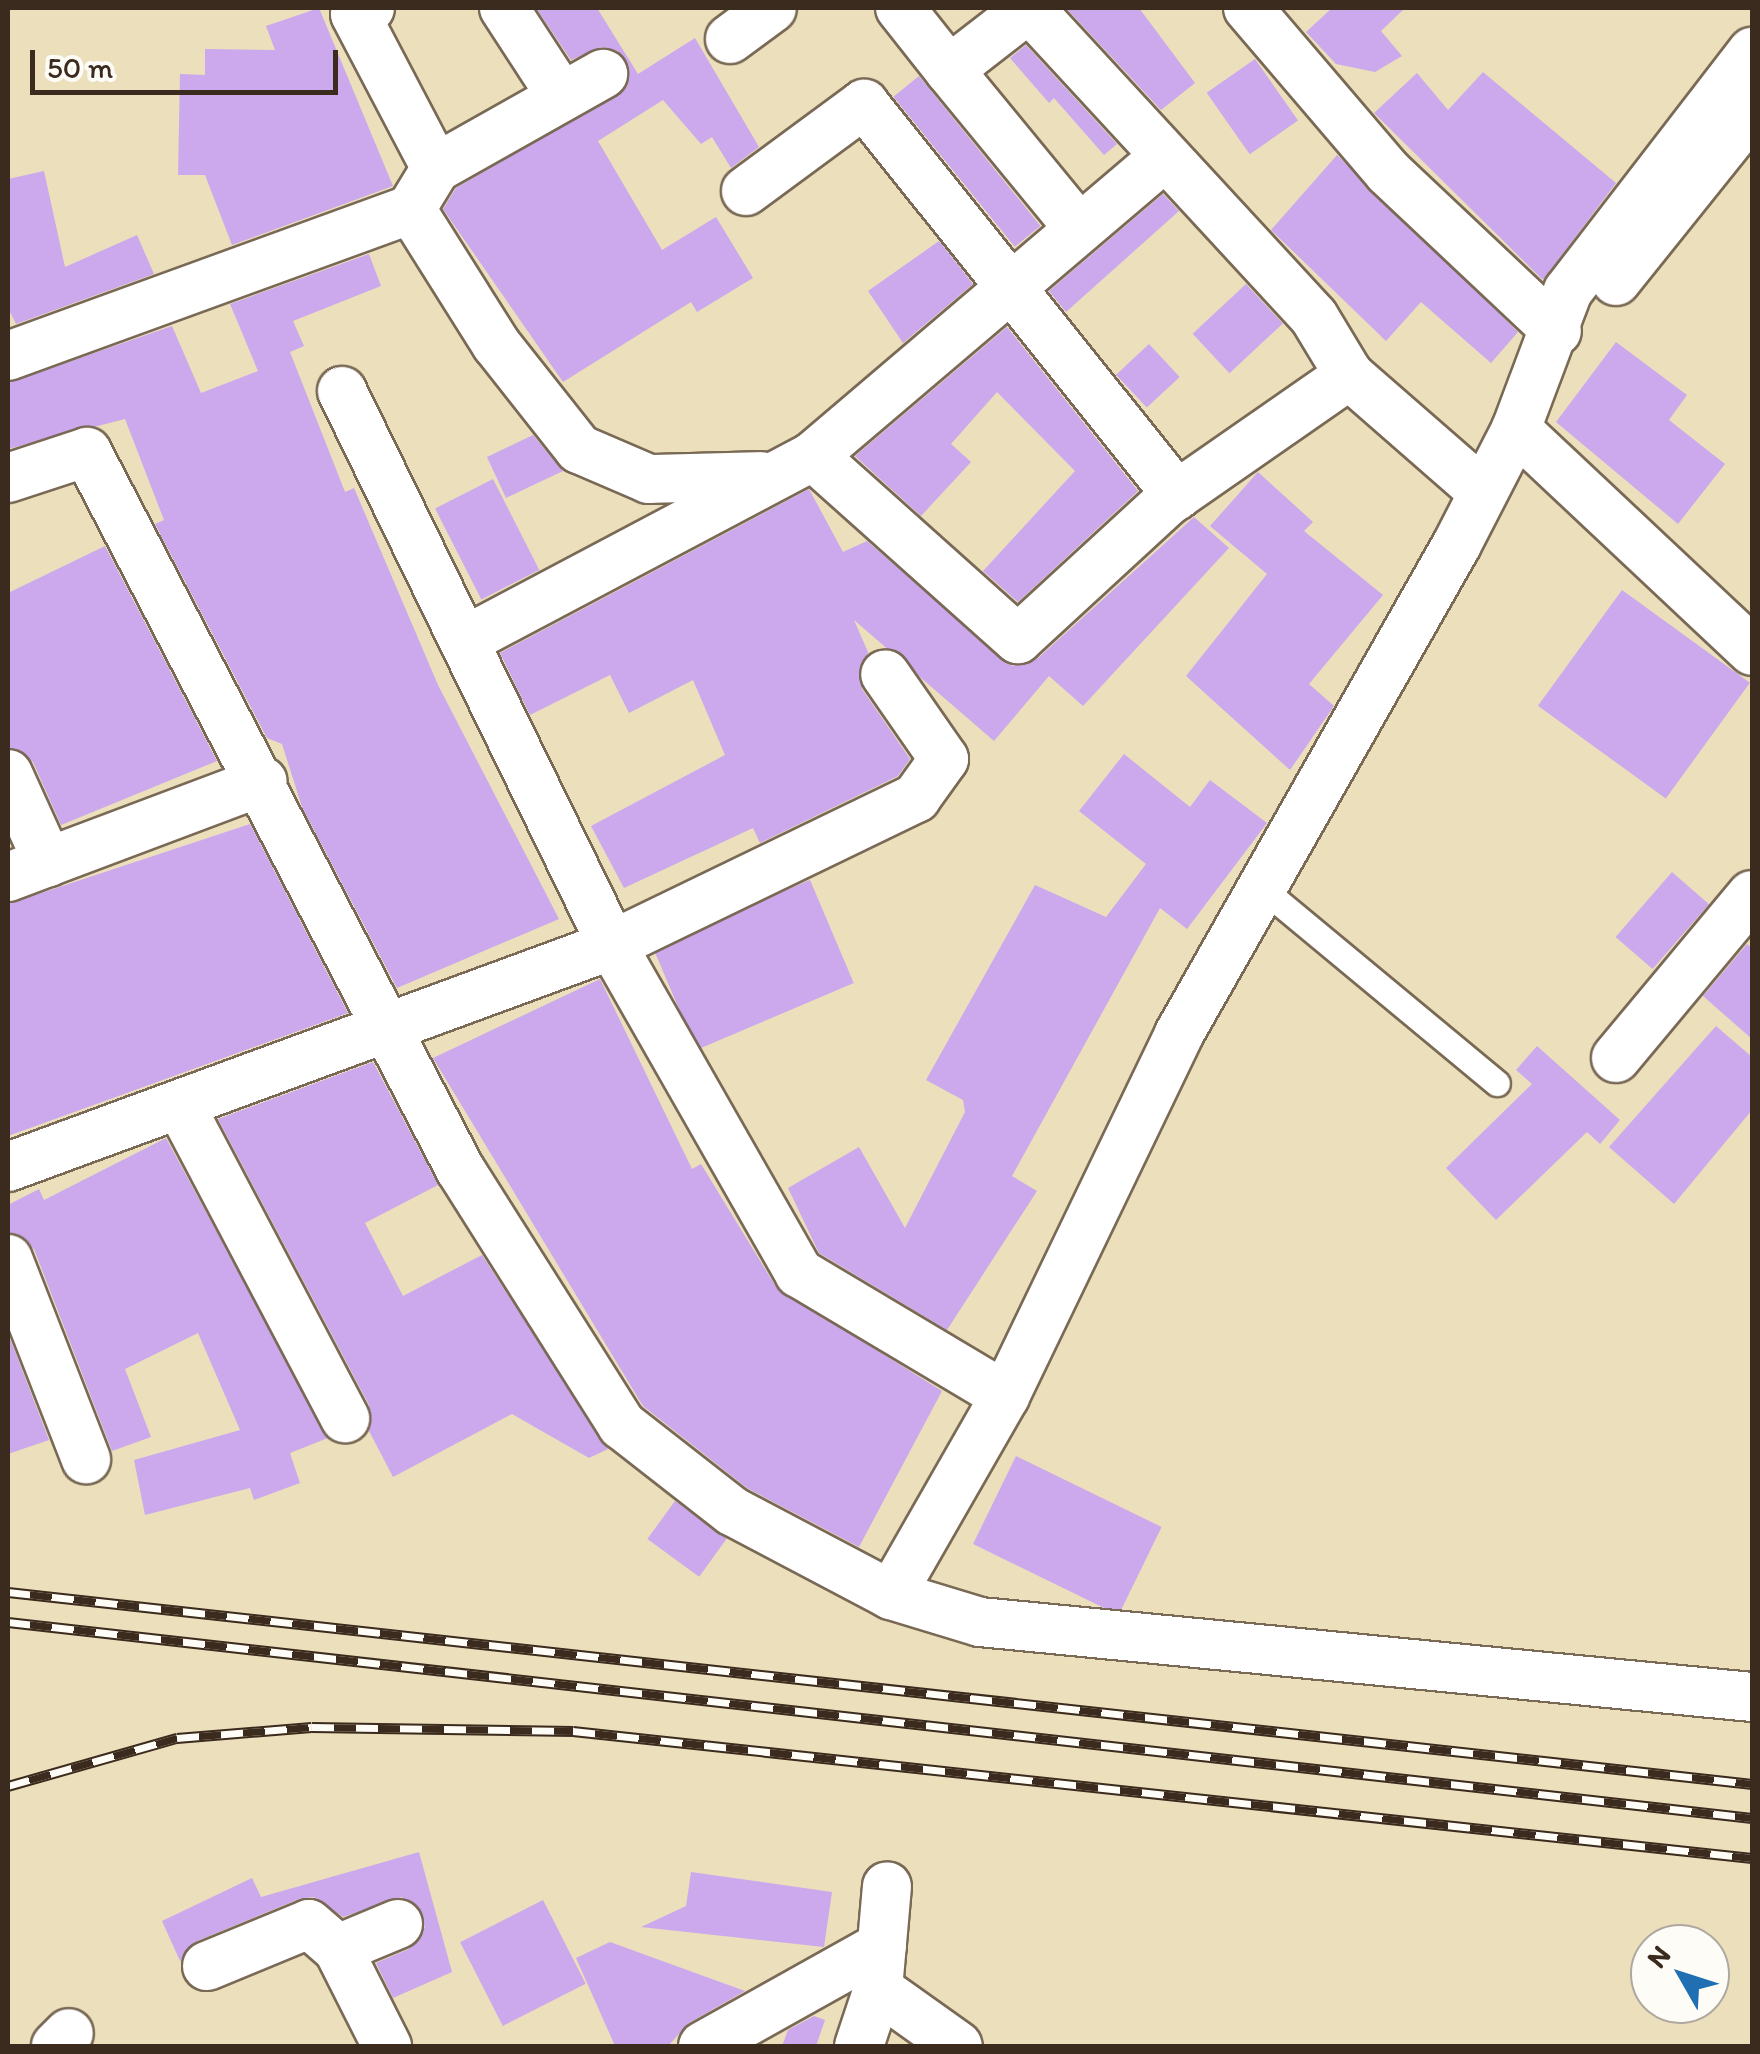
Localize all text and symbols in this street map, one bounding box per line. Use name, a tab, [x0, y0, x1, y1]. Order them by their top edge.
scale bar	[35, 30, 342, 92]
text: 50 m	[47, 49, 113, 86]
north arrow	[1630, 1924, 1730, 2024]
text: N	[1639, 1938, 1677, 1974]

